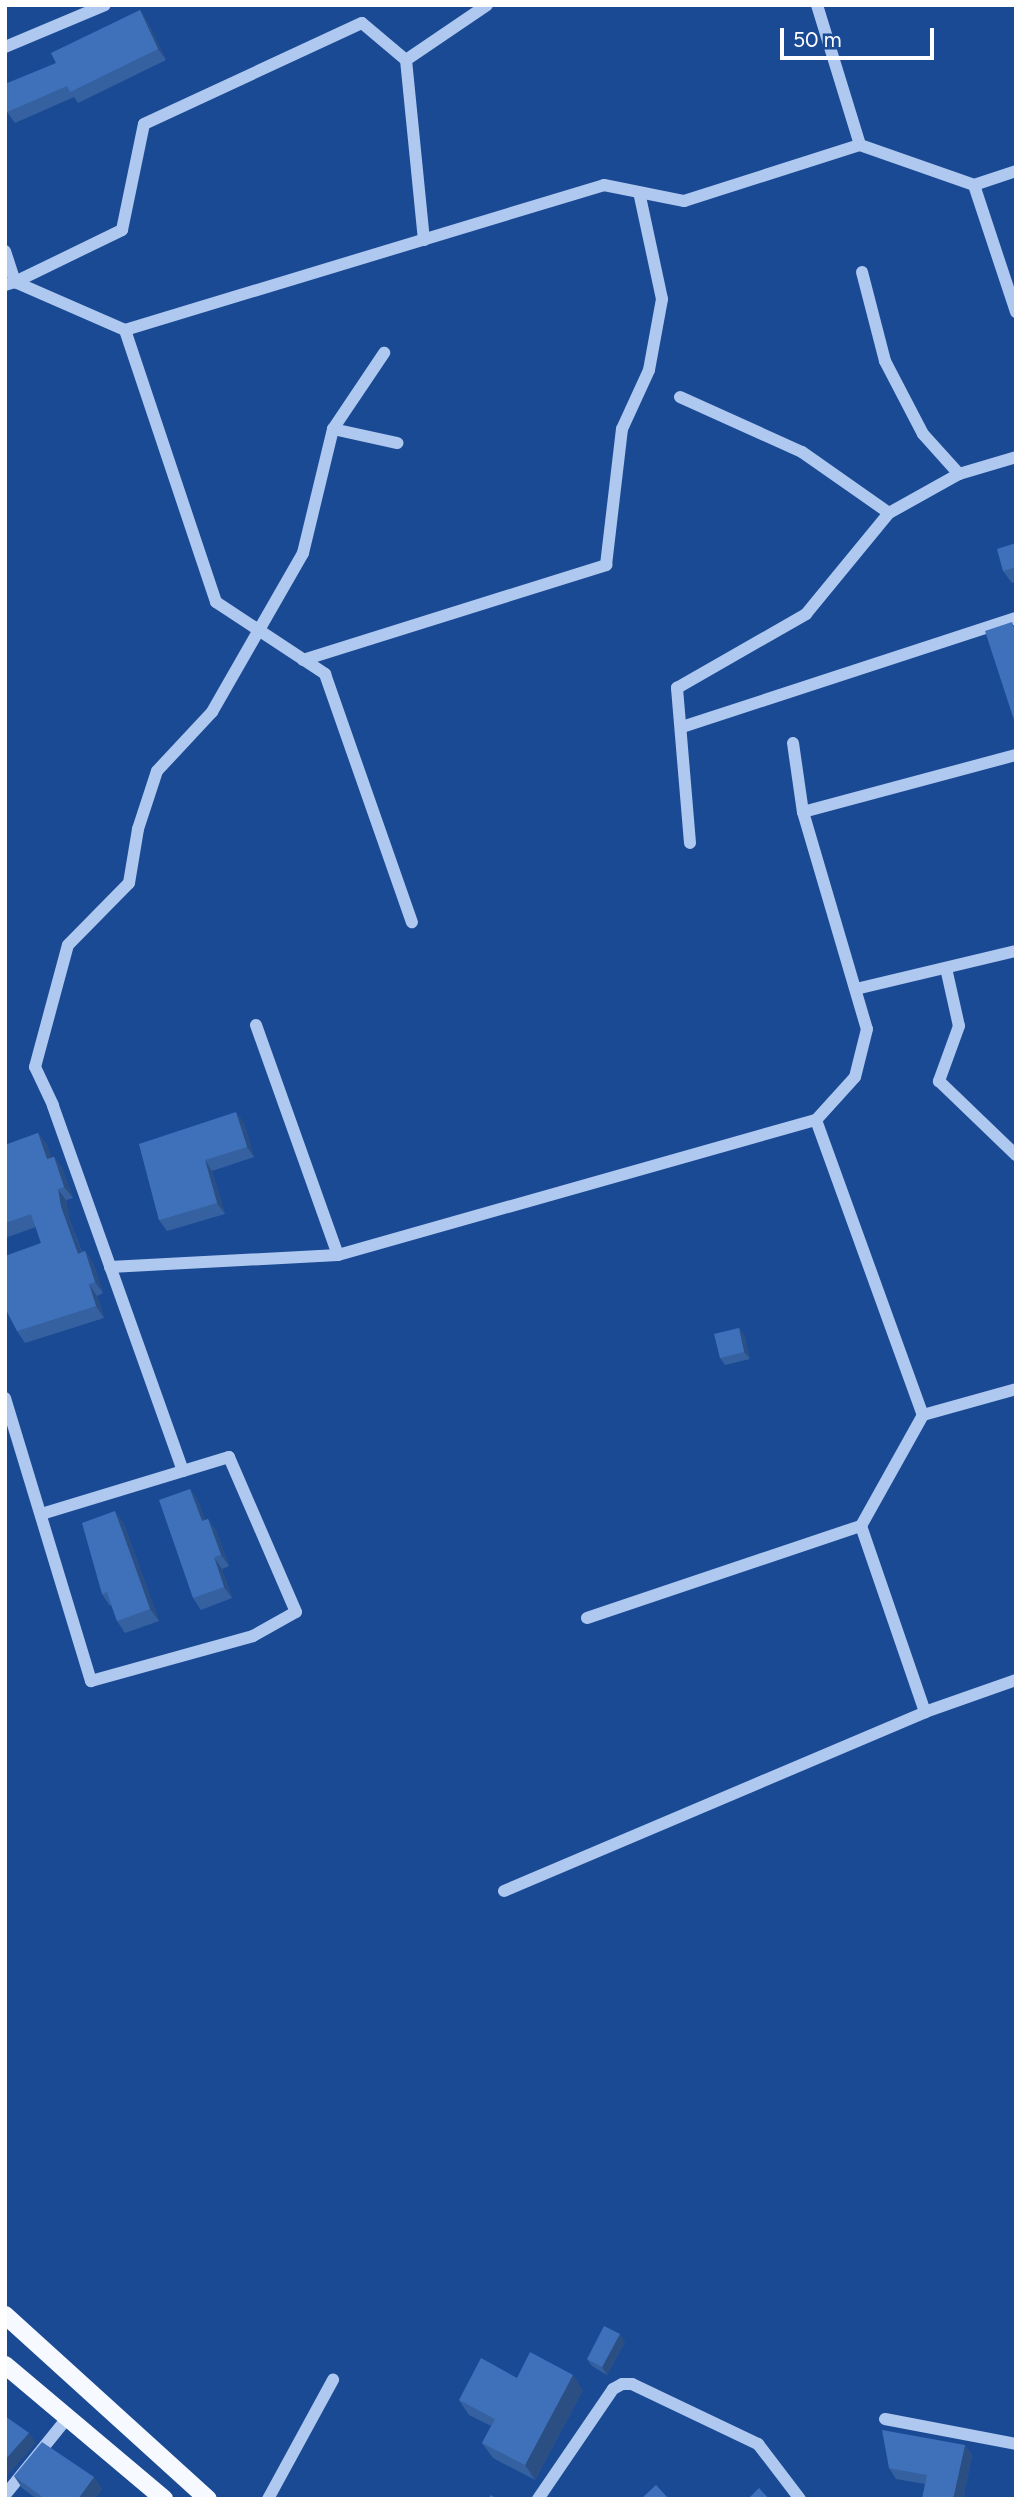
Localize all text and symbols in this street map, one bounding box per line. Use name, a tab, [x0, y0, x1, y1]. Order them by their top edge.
scale bar	[783, 14, 937, 58]
text: 50 m	[793, 27, 842, 52]

